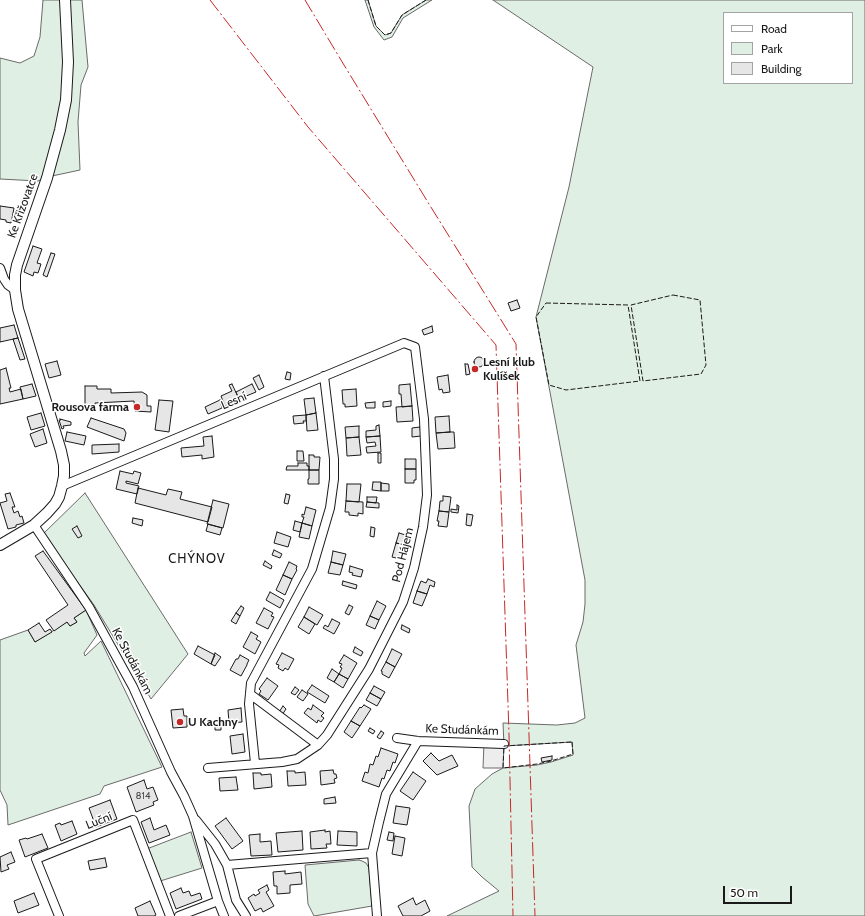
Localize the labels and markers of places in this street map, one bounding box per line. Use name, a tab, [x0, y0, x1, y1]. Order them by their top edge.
place label: Lesní klub Kulíšek	[483, 355, 535, 383]
marker: Lesní klub Kulíšek	[470, 364, 480, 374]
place label: Rousova farma	[52, 400, 129, 414]
marker: Rousova farma	[132, 402, 142, 412]
place label: U Kachny	[188, 715, 238, 729]
marker: U Kachny	[175, 717, 185, 727]

